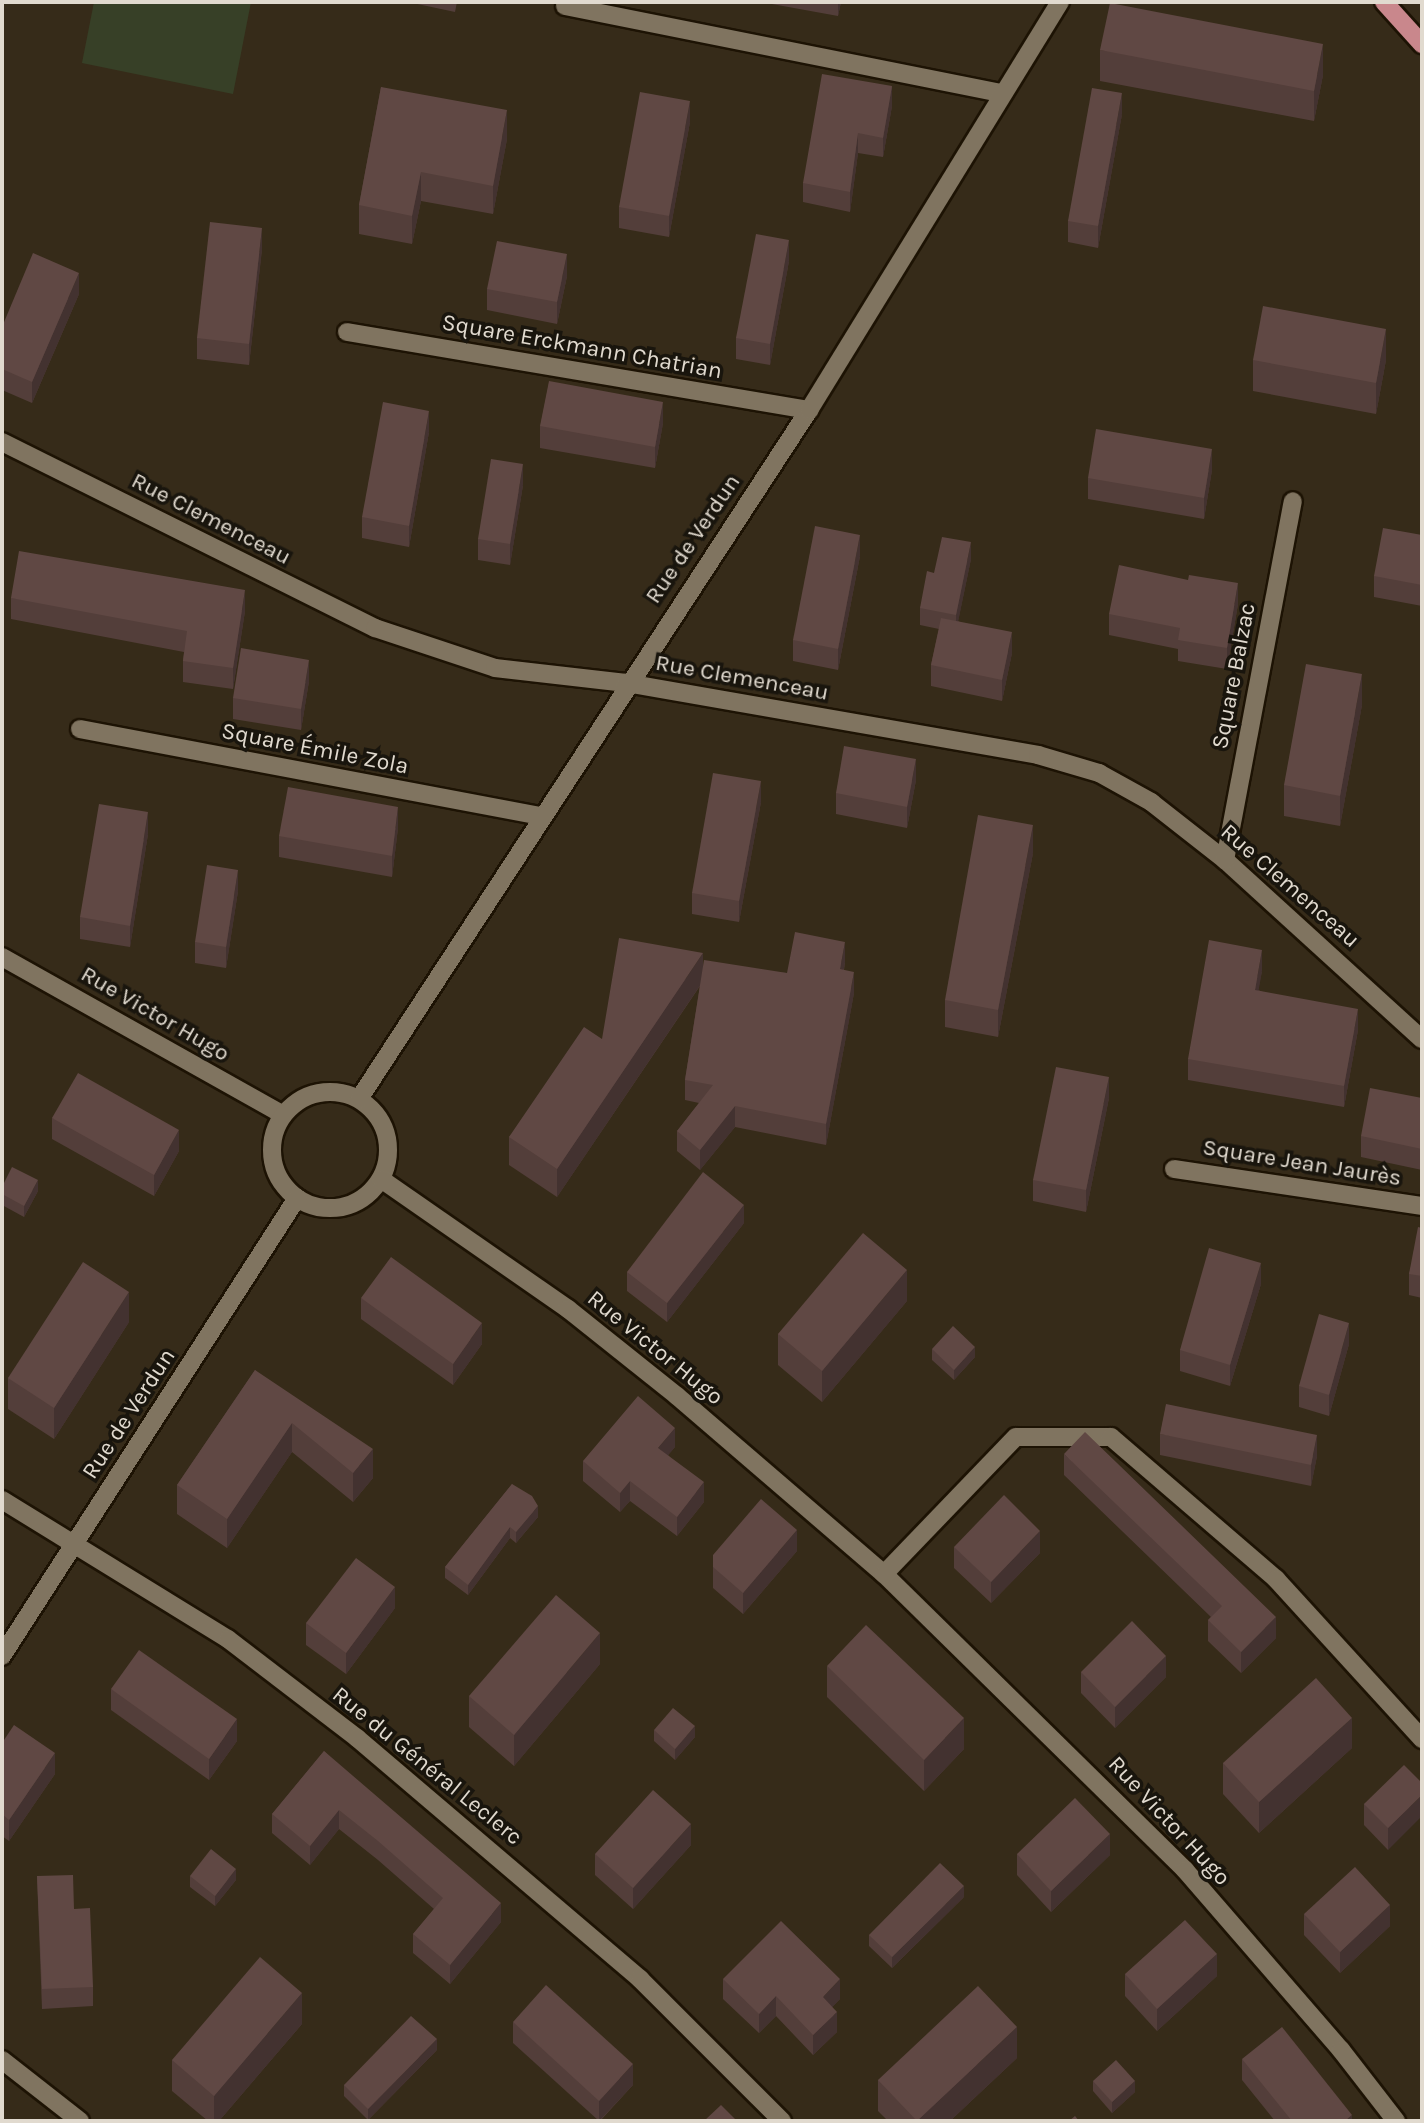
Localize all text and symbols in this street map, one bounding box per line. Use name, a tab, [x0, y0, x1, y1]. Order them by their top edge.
street label: Square Erckmann Chatrian	[440, 309, 724, 385]
street label: Rue Clemenceau	[127, 467, 295, 571]
street label: Rue de Verdun	[640, 469, 746, 609]
street label: Square Balzac	[1206, 601, 1262, 751]
street label: Rue Clemenceau	[653, 649, 831, 707]
street label: Square Émile Zola	[219, 717, 411, 781]
street label: Rue Clemenceau	[1215, 818, 1365, 954]
street label: Rue Victor Hugo	[76, 960, 234, 1068]
street label: Square Jean Jaurès	[1201, 1134, 1403, 1192]
street label: Rue Victor Hugo	[582, 1285, 728, 1411]
street label: Rue de Verdun	[77, 1344, 181, 1484]
street label: Rue du Général Leclerc	[326, 1681, 528, 1851]
street label: Rue Victor Hugo	[1102, 1751, 1236, 1891]

